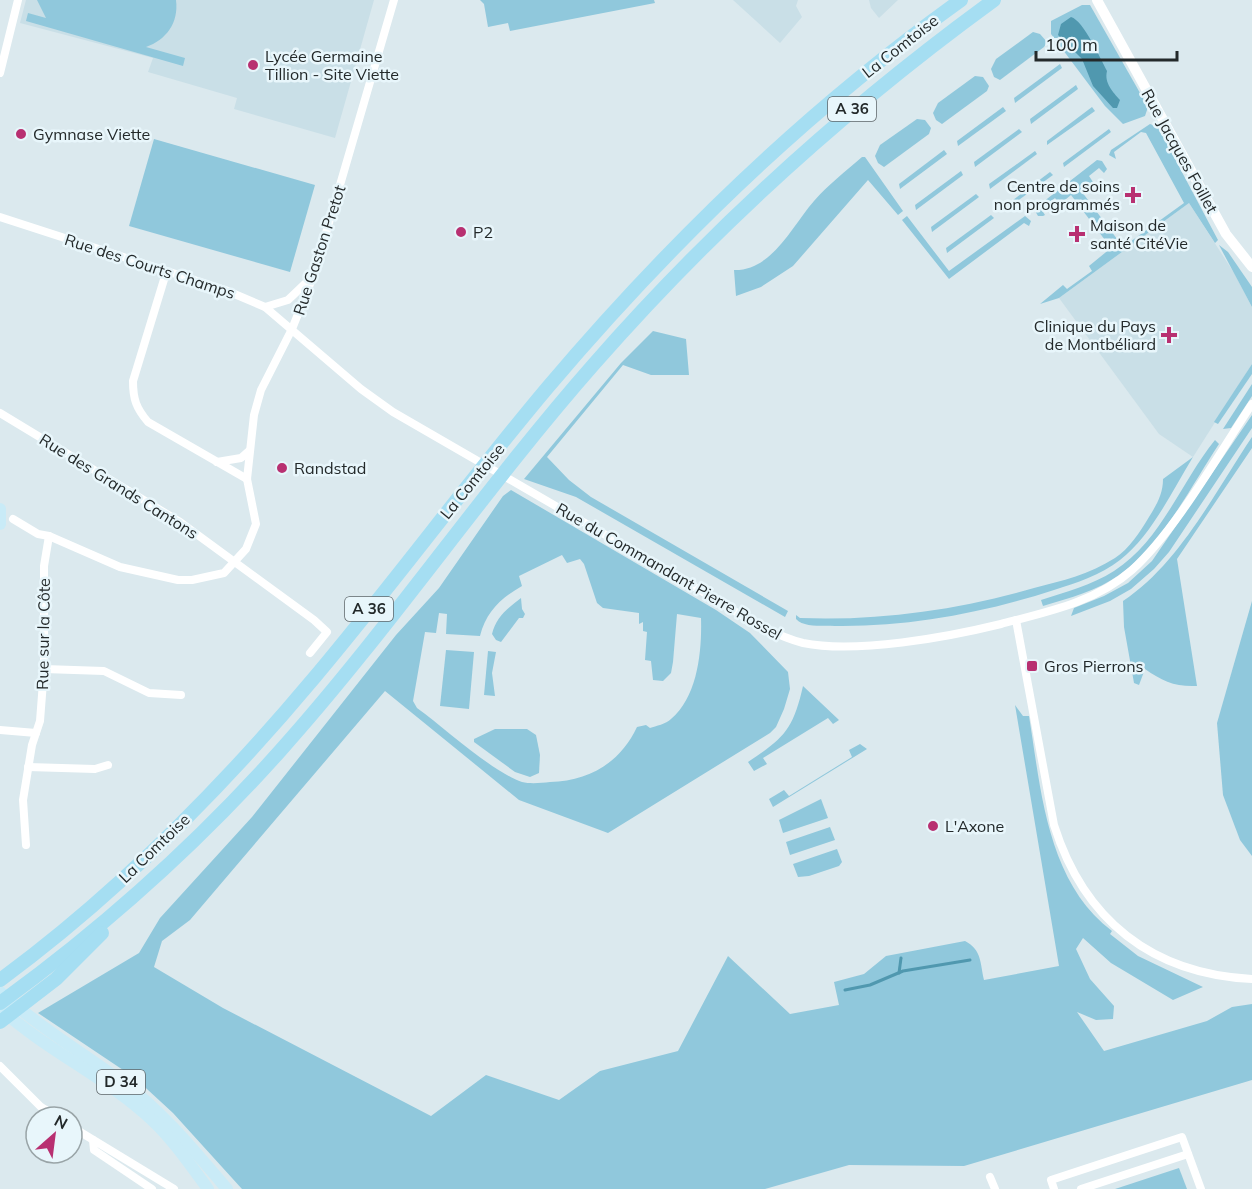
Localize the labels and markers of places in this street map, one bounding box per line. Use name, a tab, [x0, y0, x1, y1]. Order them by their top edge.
place label: Lycée Germaine Tillion - Site Viette	[265, 46, 399, 84]
marker: Lycée Germaine Tillion - Site Viette	[246, 58, 260, 72]
place label: Gymnase Viette	[33, 124, 150, 144]
marker: Gymnase Viette	[14, 127, 28, 141]
place label: Centre de soins non programmés	[994, 176, 1120, 214]
marker: Centre de soins non programmés	[1124, 186, 1142, 204]
place label: Maison de santé CitéVie	[1090, 215, 1188, 253]
place label: P2	[473, 222, 493, 242]
marker: P2	[454, 225, 468, 239]
marker: Maison de santé CitéVie	[1068, 225, 1086, 243]
place label: Clinique du Pays de Montbéliard	[1034, 316, 1156, 354]
marker: Clinique du Pays de Montbéliard	[1160, 326, 1178, 344]
place label: Randstad	[294, 458, 366, 478]
marker: Randstad	[275, 461, 289, 475]
place label: Gros Pierrons	[1044, 656, 1144, 676]
marker: Gros Pierrons	[1025, 659, 1039, 673]
place label: L'Axone	[945, 816, 1004, 836]
marker: L'Axone	[926, 819, 940, 833]

